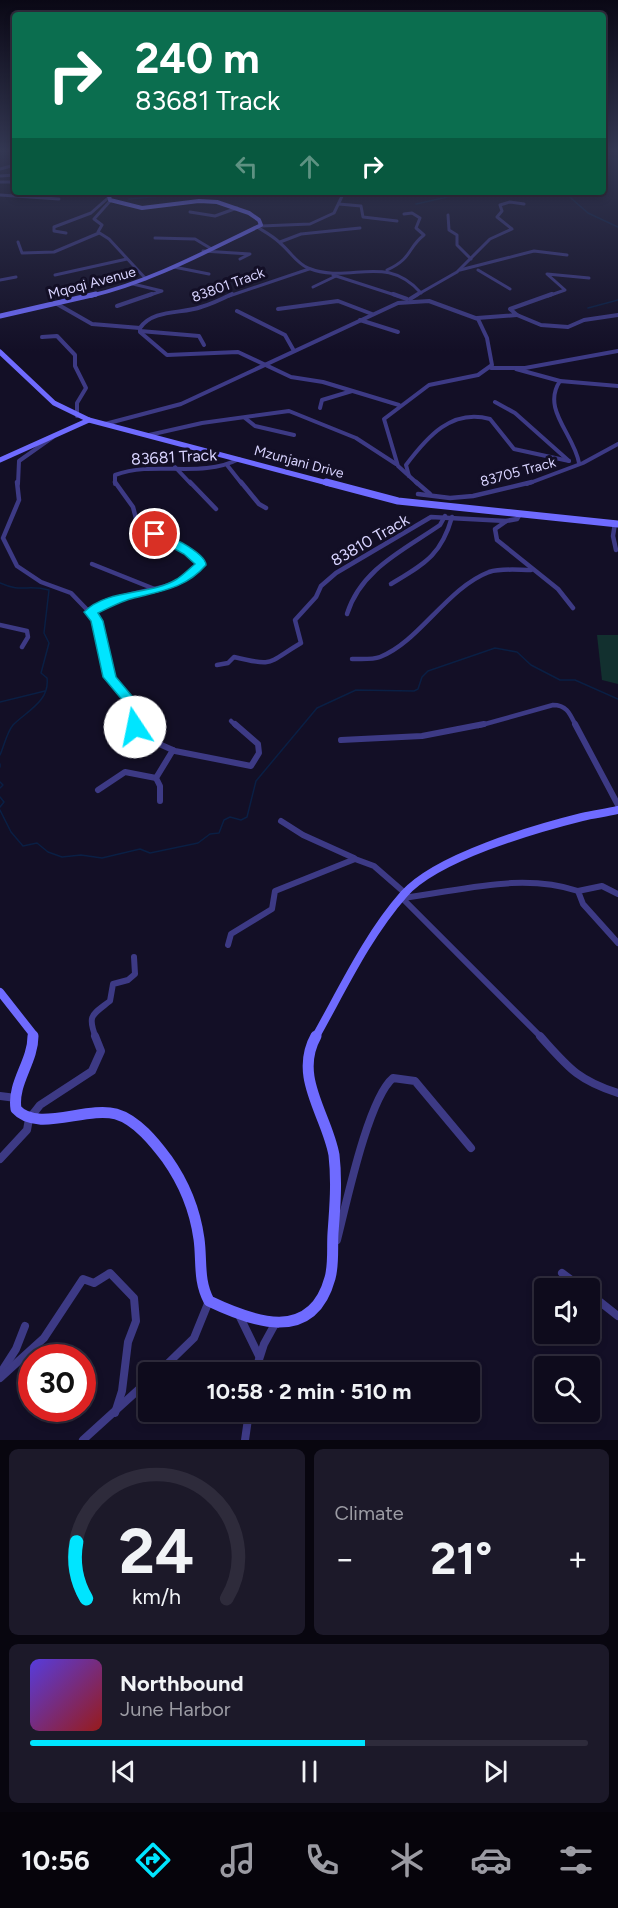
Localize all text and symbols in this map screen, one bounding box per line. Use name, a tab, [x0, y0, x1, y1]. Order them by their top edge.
text: 240 m	[135, 33, 260, 84]
icon: right	[36, 36, 114, 114]
text: 83681 Track	[135, 84, 280, 117]
icon: left	[230, 150, 263, 183]
icon: ahead	[293, 150, 326, 183]
icon: right	[356, 150, 389, 183]
street label: Mqoqi Avenue	[46, 263, 138, 303]
street label: 83801 Track	[189, 264, 267, 306]
street label: Mzunjani Drive	[252, 442, 346, 482]
street label: 83681 Track	[131, 445, 218, 469]
street label: 83705 Track	[478, 454, 558, 490]
pin	[129, 508, 180, 559]
street label: 83810 Track	[327, 510, 413, 570]
icon: arrive	[138, 517, 171, 550]
position arrow	[103, 695, 167, 759]
map controls	[534, 1278, 600, 1422]
button: sound	[534, 1278, 600, 1344]
speed limit sign: 30	[18, 1344, 96, 1422]
button: search	[534, 1356, 600, 1422]
text: 10:58 · 2 min · 510 m	[207, 1378, 411, 1405]
text: Climate	[335, 1501, 404, 1525]
text: 24	[119, 1514, 195, 1589]
text: 21°	[430, 1531, 492, 1585]
text: −	[335, 1539, 355, 1578]
text: +	[567, 1539, 588, 1578]
text: km/h	[132, 1584, 181, 1609]
text: Northbound	[120, 1670, 244, 1697]
text: June Harbor	[120, 1697, 231, 1721]
icon: previous	[107, 1755, 140, 1788]
icon: pause	[293, 1755, 326, 1788]
icon: next	[479, 1755, 512, 1788]
icon: directions	[132, 1839, 174, 1881]
icon: music	[217, 1839, 259, 1881]
icon: phone	[301, 1839, 343, 1881]
icon: climate	[386, 1839, 428, 1881]
icon: car	[470, 1839, 512, 1881]
icon: filters	[555, 1839, 597, 1881]
text: 10:56	[21, 1844, 90, 1877]

